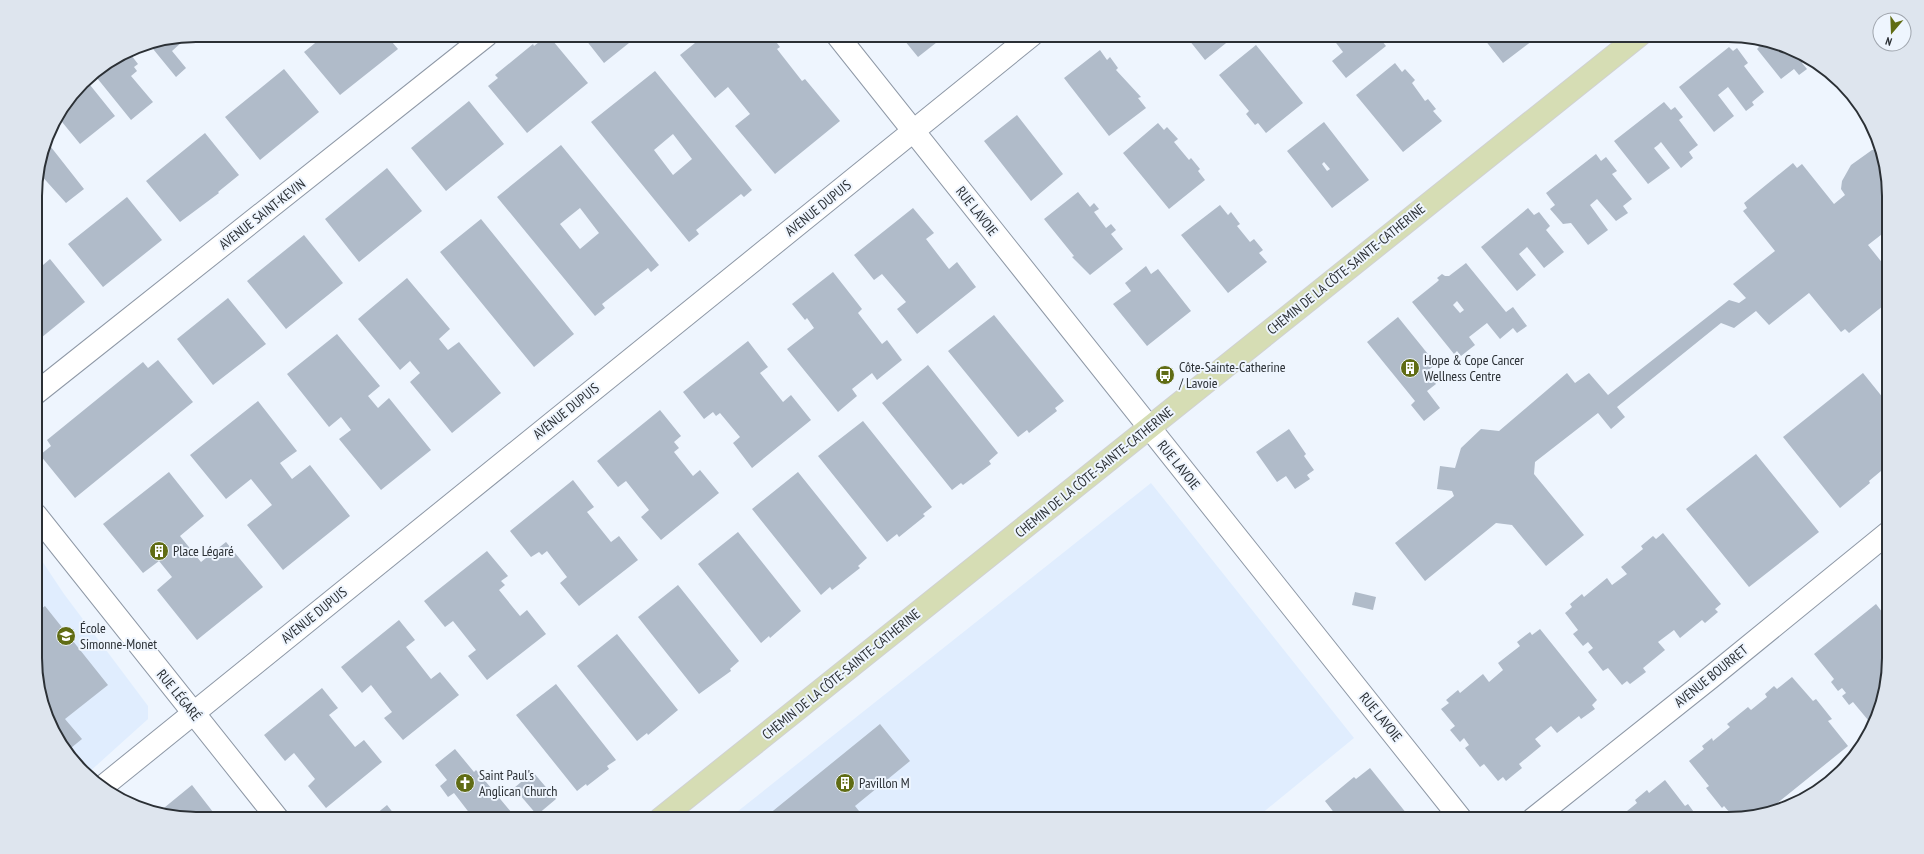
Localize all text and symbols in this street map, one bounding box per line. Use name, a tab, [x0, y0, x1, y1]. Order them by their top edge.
north arrow	[1872, 12, 1912, 52]
text: N	[1884, 34, 1894, 49]
street label: AVENUE SAINT-KEVIN	[215, 175, 309, 253]
street label: AVENUE DUPUIS	[781, 176, 855, 240]
street label: RUE LAVOIE	[952, 183, 1002, 239]
street label: CHEMIN DE LA CÔTE-SAINTE-CATHERINE	[1263, 200, 1429, 338]
place label: Hope & Cope Cancer Wellness Centre	[1424, 351, 1524, 385]
building icon: Hope & Cope Cancer Wellness Centre	[1399, 357, 1421, 379]
place label: Côte-Sainte-Catherine / Lavoie	[1178, 358, 1286, 392]
bus stop icon: Côte-Sainte-Catherine / Lavoie	[1154, 364, 1176, 386]
street label: AVENUE DUPUIS	[529, 379, 603, 443]
street label: CHEMIN DE LA CÔTE-SAINTE-CATHERINE	[1011, 403, 1177, 541]
street label: RUE LAVOIE	[1154, 437, 1204, 493]
building icon: Place Légaré	[148, 540, 170, 562]
place label: Place Légaré	[173, 542, 234, 560]
street label: AVENUE DUPUIS	[277, 583, 351, 647]
street label: CHEMIN DE LA CÔTE-SAINTE-CATHERINE	[758, 605, 924, 743]
place label: École Simonne-Monet	[80, 619, 157, 653]
school or university icon: École Simonne-Monet	[55, 625, 77, 647]
street label: AVENUE BOURRET	[1670, 640, 1752, 711]
street label: RUE LÉGARÉ	[153, 666, 205, 724]
street label: RUE LAVOIE	[1356, 689, 1406, 745]
place label: Saint Paul's Anglican Church	[479, 766, 557, 800]
church icon: Saint Paul's Anglican Church	[454, 772, 476, 794]
building icon: Pavillon M	[834, 772, 856, 794]
place label: Pavillon M	[859, 774, 910, 792]

